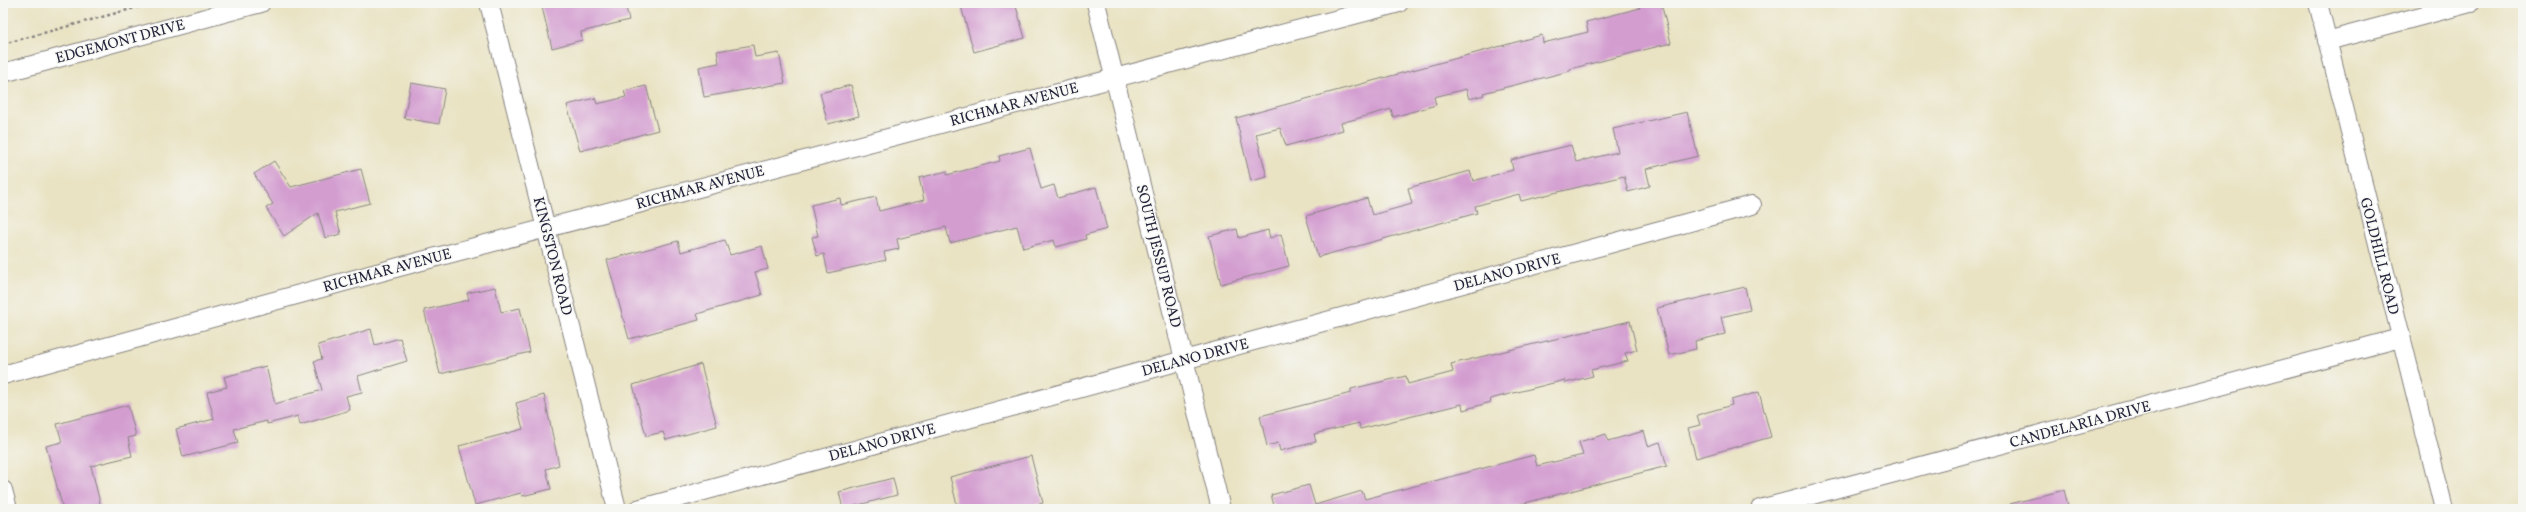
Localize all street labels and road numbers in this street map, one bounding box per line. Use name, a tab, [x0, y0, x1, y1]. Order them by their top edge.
street label: EDGEMONT DRIVE	[53, 15, 187, 70]
street label: RICHMAR AVENUE	[948, 78, 1081, 133]
street label: RICHMAR AVENUE	[634, 161, 767, 216]
street label: SOUTH JESSUP ROAD	[1130, 183, 1186, 330]
street label: KINGSTON ROAD	[527, 195, 576, 318]
street label: GOLDHILL ROAD	[2354, 196, 2403, 317]
street label: RICHMAR AVENUE	[321, 244, 454, 299]
street label: DELANO DRIVE	[1452, 249, 1563, 298]
street label: DELANO DRIVE	[1140, 334, 1251, 383]
street label: CANDELARIA DRIVE	[2008, 397, 2153, 454]
street label: DELANO DRIVE	[827, 419, 938, 468]

